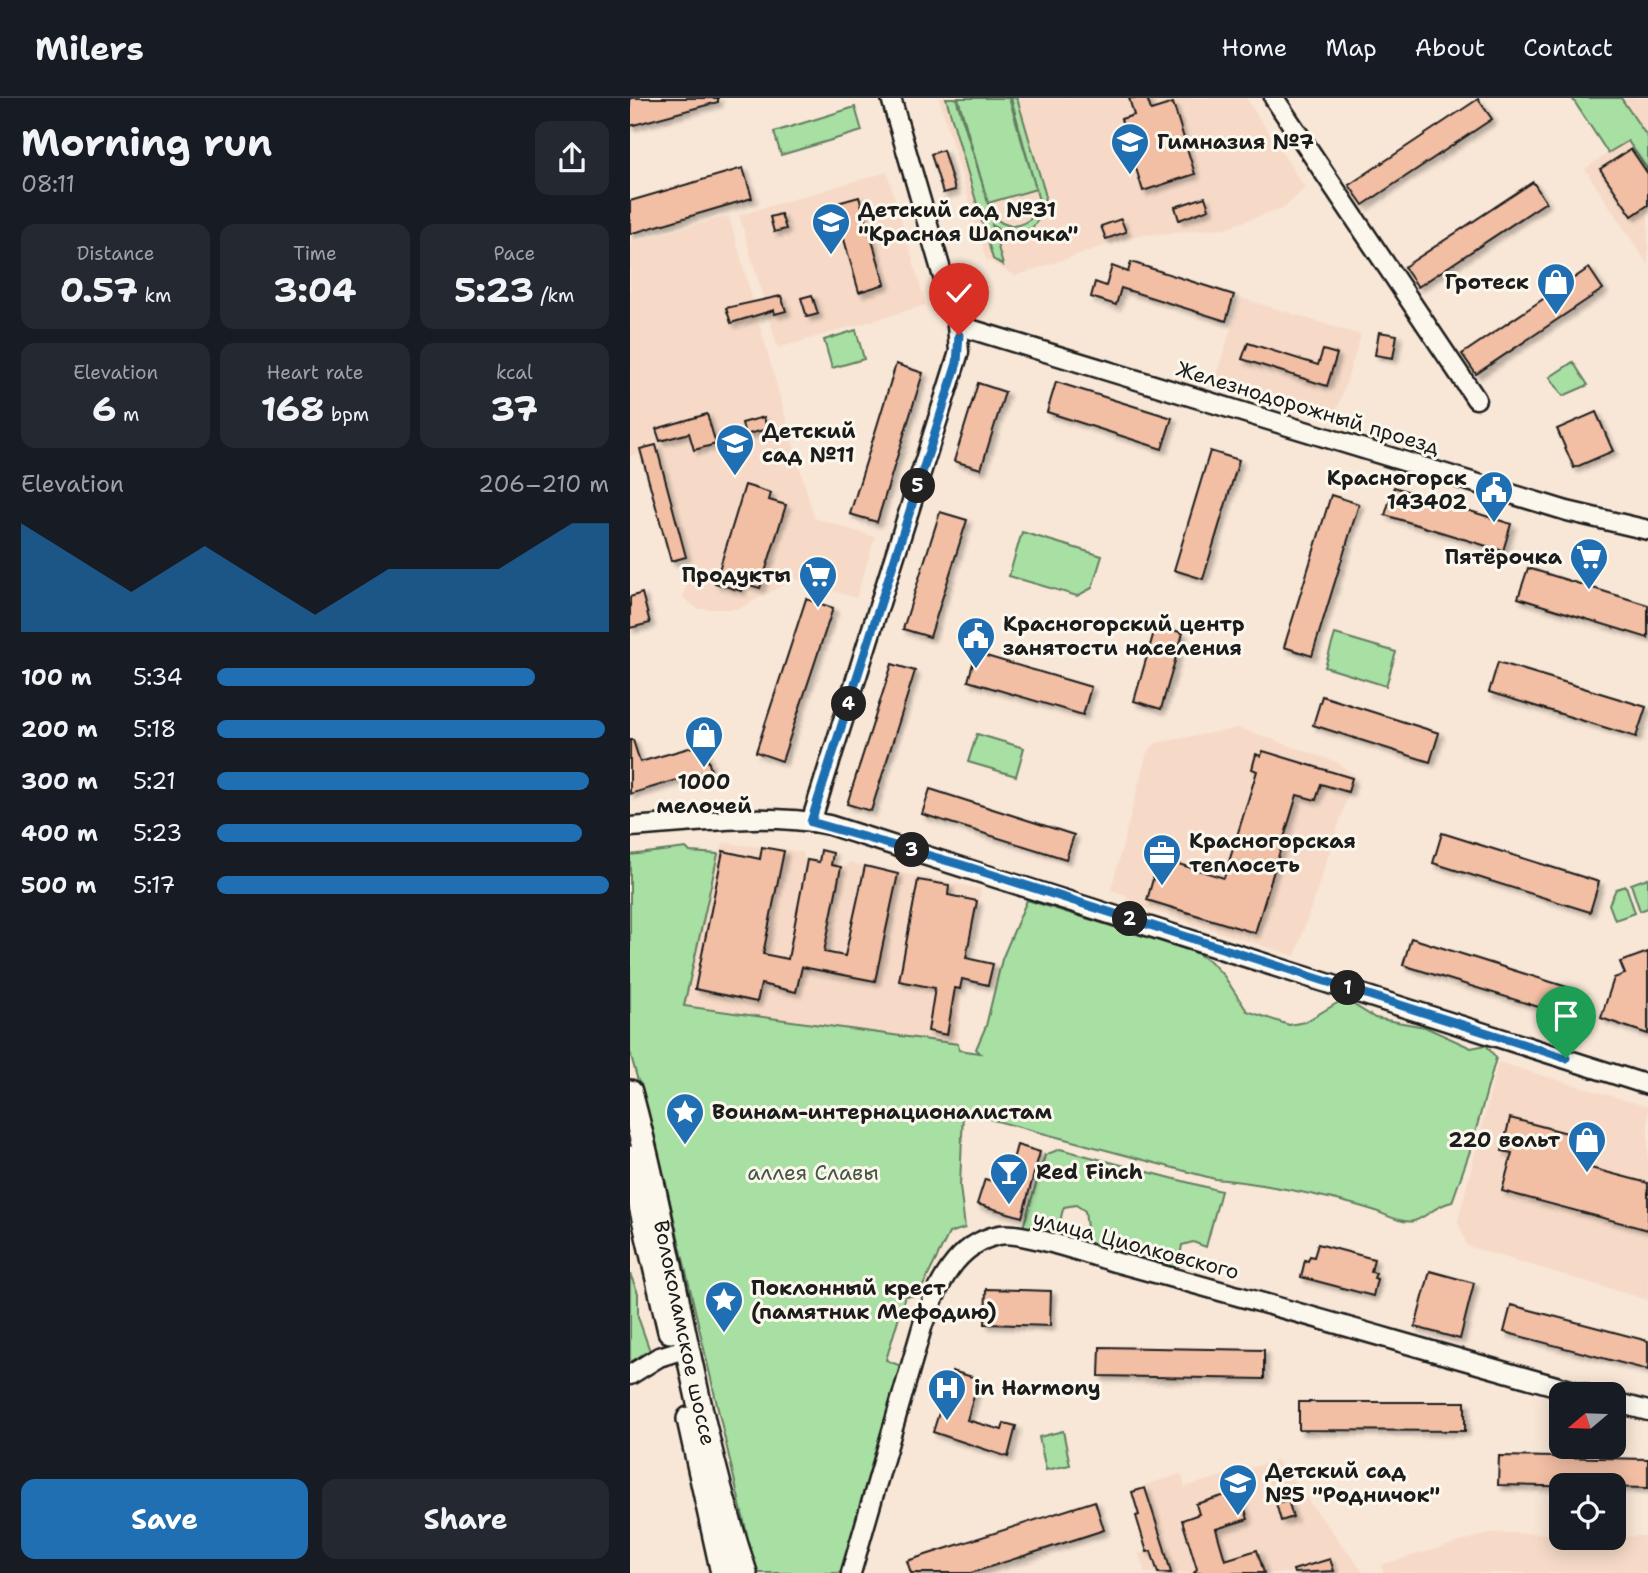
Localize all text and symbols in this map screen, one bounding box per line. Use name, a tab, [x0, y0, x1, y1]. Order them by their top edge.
text: Milers	[35, 26, 144, 71]
text: Home	[1221, 32, 1287, 64]
text: Map	[1325, 32, 1377, 64]
text: About	[1415, 32, 1485, 64]
text: Contact	[1523, 32, 1613, 64]
text: Morning run	[21, 117, 272, 168]
button: share	[535, 121, 609, 195]
school or university icon: Гимназия №7	[1109, 121, 1151, 176]
place label: Гимназия №7	[1157, 128, 1314, 156]
text: 08:11	[21, 169, 75, 199]
place label: Детский сад №31 "Красная Шапочка"	[858, 196, 1078, 248]
school or university icon: Детский сад №31 "Красная Шапочка"	[810, 201, 852, 256]
text: Distance	[77, 241, 155, 266]
text: Time	[293, 241, 337, 266]
text: Pace	[493, 241, 535, 266]
shop icon: Гротеск	[1535, 261, 1577, 316]
pin	[929, 263, 989, 335]
text: 0.57	[60, 266, 138, 313]
text: 3:04	[273, 266, 357, 313]
text: 5:23	[454, 266, 534, 313]
place label: Гротеск	[1445, 268, 1529, 296]
icon: check	[940, 274, 978, 312]
text: km	[138, 283, 171, 308]
text: /km	[534, 283, 574, 308]
street label: Железнодорожный проезд	[1173, 355, 1443, 461]
text: Elevation	[73, 360, 158, 385]
text: Heart rate	[267, 360, 363, 385]
text: kcal	[496, 360, 533, 385]
text: 6	[92, 385, 116, 432]
text: 168	[261, 385, 325, 432]
text: 37	[491, 385, 538, 432]
text: m	[116, 402, 139, 427]
text: bpm	[325, 402, 369, 427]
place label: Детский сад №11	[762, 417, 856, 469]
school or university icon: Детский сад №11	[714, 422, 756, 477]
place label: Красногорск 143402	[1327, 464, 1467, 516]
pin: 5	[900, 468, 936, 504]
text: Elevation	[21, 469, 124, 499]
text: 206–210 m	[478, 469, 609, 499]
public building icon: Красногорск 143402	[1473, 469, 1515, 524]
text: 5	[912, 473, 923, 498]
supermarket icon: Пятёрочка	[1568, 536, 1610, 591]
place label: Пятёрочка	[1445, 543, 1563, 571]
supermarket icon: Продукты	[797, 554, 839, 609]
place label: Продукты	[682, 561, 791, 589]
place label: Красногорский центр занятости населения	[1003, 610, 1245, 662]
public building icon: Красногорский центр занятости населения	[955, 615, 997, 670]
text: 100 m	[21, 662, 92, 692]
text: 5:34	[133, 662, 183, 692]
pin: 4	[832, 686, 866, 722]
text: 4	[842, 691, 855, 716]
text: 200 m	[21, 714, 98, 744]
text: 5:18	[133, 714, 176, 744]
shop icon: 1000 мелочей	[683, 714, 725, 769]
text: 300 m	[21, 766, 98, 796]
text: 5:21	[133, 766, 176, 796]
place label: 1000 мелочей	[656, 768, 752, 820]
text: 400 m	[21, 818, 98, 848]
text: 5:23	[133, 818, 182, 848]
place label: Красногорская теплосеть	[1189, 827, 1356, 879]
pin: 3	[894, 832, 930, 868]
office icon: Красногорская теплосеть	[1141, 832, 1183, 887]
text: 3	[905, 837, 918, 862]
text: 500 m	[21, 870, 96, 900]
text: 5:17	[133, 870, 175, 900]
pin: 2	[1112, 902, 1148, 936]
text: 2	[1123, 906, 1136, 931]
pin: 1	[1330, 970, 1366, 1006]
text: 1	[1343, 975, 1352, 1000]
pin	[1536, 986, 1596, 1058]
icon: arrive	[1547, 997, 1585, 1035]
place icon: Воинам-интернационалистам	[664, 1091, 706, 1146]
place label: Воинам-интернационалистам	[712, 1098, 1052, 1126]
shop icon: 220 вольт	[1566, 1119, 1608, 1174]
place label: 220 вольт	[1448, 1126, 1560, 1154]
bar icon: Red Finch	[988, 1151, 1030, 1206]
place label: Red Finch	[1036, 1158, 1143, 1186]
park label: аллея Славы	[747, 1159, 879, 1187]
street label: улица Циолковского	[1030, 1204, 1242, 1286]
street label: Волоколамское шоссе	[647, 1218, 722, 1448]
place label: Поклонный крест (памятник Мефодию)	[751, 1274, 997, 1326]
place icon: Поклонный крест (памятник Мефодию)	[703, 1279, 745, 1334]
hospital icon: in Harmony	[926, 1367, 968, 1422]
place label: in Harmony	[974, 1374, 1101, 1402]
north arrow	[1549, 1382, 1626, 1460]
map controls	[1549, 1382, 1626, 1550]
place label: Детский сад №5 "Родничок"	[1265, 1457, 1440, 1509]
school or university icon: Детский сад №5 "Родничок"	[1217, 1462, 1259, 1517]
button: locate	[1549, 1473, 1626, 1550]
button: Save	[21, 1479, 308, 1559]
button: Share	[322, 1479, 609, 1559]

